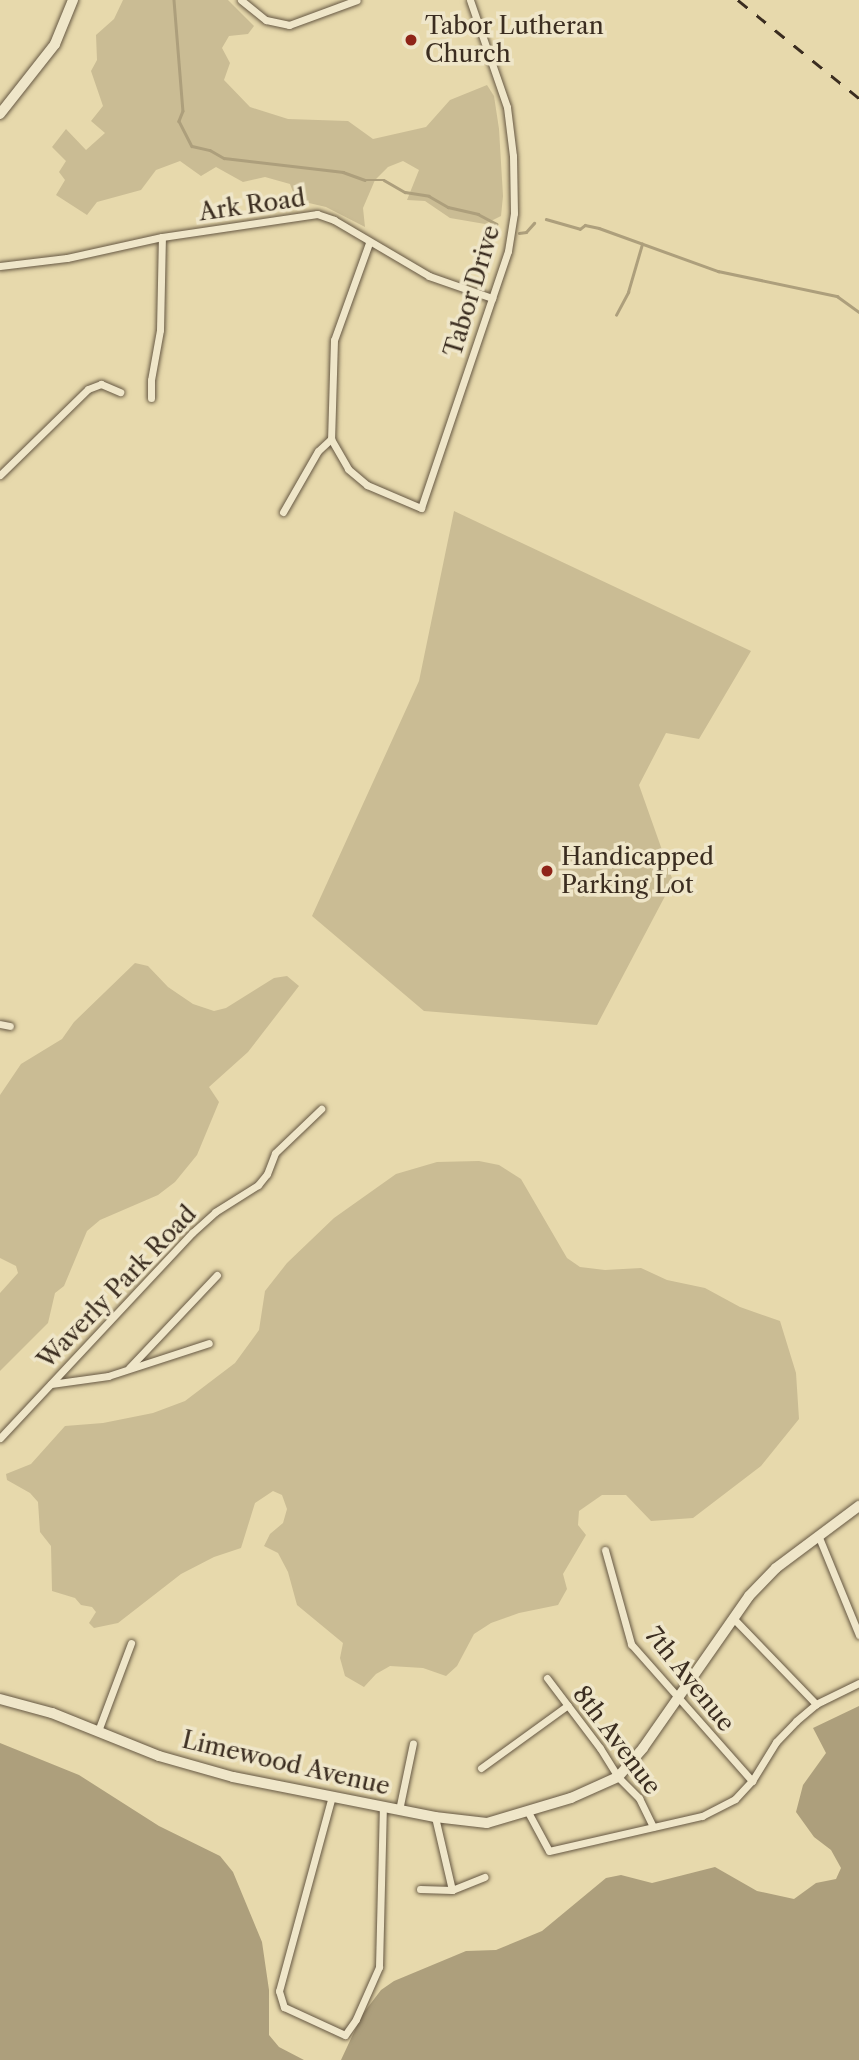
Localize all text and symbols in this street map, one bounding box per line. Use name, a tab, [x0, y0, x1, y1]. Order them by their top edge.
place label: Tabor Lutheran Church	[425, 12, 604, 68]
marker: Tabor Lutheran Church	[403, 32, 419, 48]
street label: Ark Road	[197, 183, 307, 227]
street label: Tabor Drive	[438, 222, 506, 360]
place label: Handicapped Parking Lot	[561, 843, 714, 899]
marker: Handicapped Parking Lot	[539, 863, 555, 879]
street label: Waverly Park Road	[31, 1199, 203, 1375]
street label: 7th Avenue	[639, 1621, 741, 1737]
street label: 8th Avenue	[567, 1680, 667, 1800]
street label: Limewood Avenue	[179, 1725, 393, 1801]

